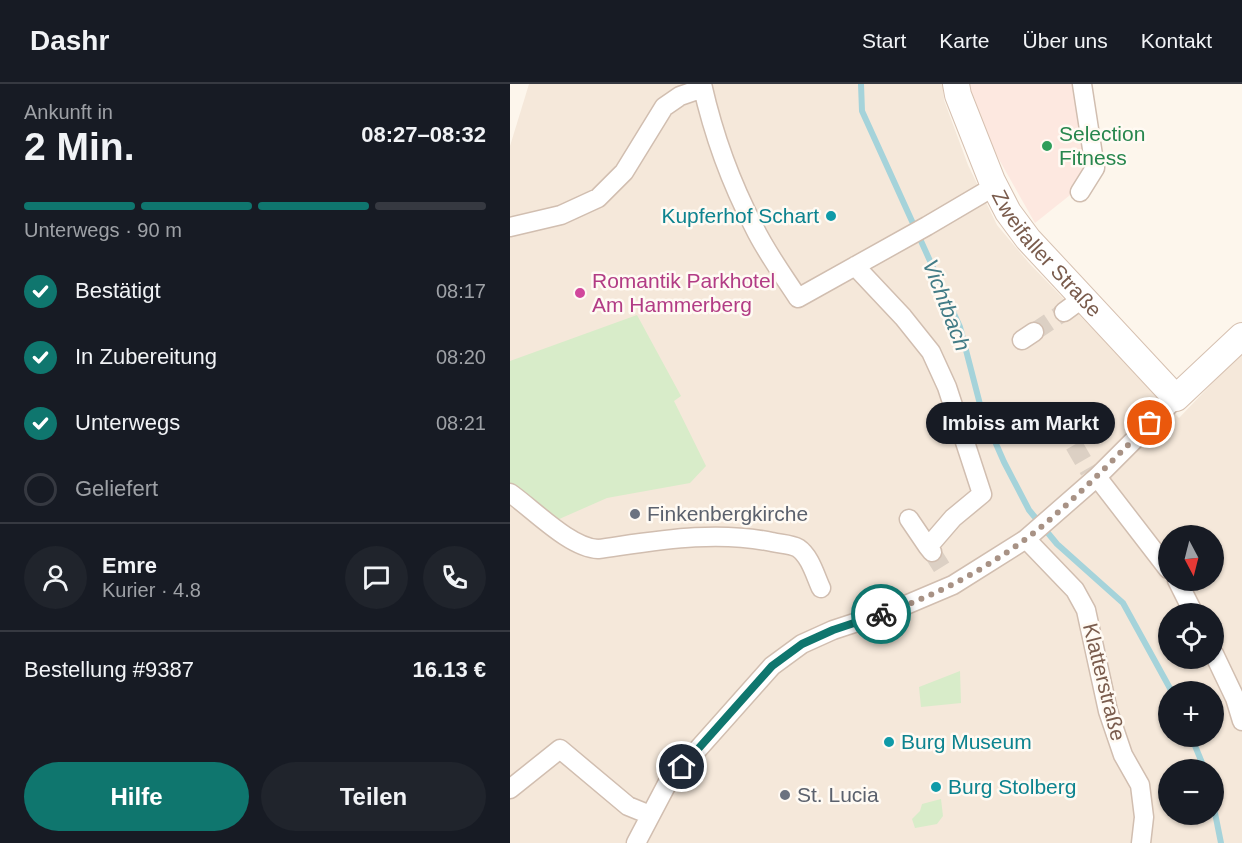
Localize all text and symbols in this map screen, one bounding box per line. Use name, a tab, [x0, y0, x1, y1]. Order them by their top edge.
text: Dashr	[30, 25, 109, 56]
text: Start	[862, 29, 906, 52]
text: Karte	[939, 29, 990, 52]
text: Über uns	[1023, 29, 1108, 52]
text: Kontakt	[1141, 29, 1212, 52]
text: Ankunft in	[24, 101, 113, 123]
text: 08:27–08:32	[361, 122, 486, 147]
place label: Selection Fitness	[1059, 122, 1145, 169]
text: 2 Min.	[24, 125, 135, 168]
marker: Selection Fitness	[1040, 139, 1054, 153]
street label: Zweifaller Straße	[988, 186, 1106, 321]
place label: Kupferhof Schart	[661, 204, 819, 227]
marker: Kupferhof Schart	[824, 209, 838, 223]
text: Unterwegs · 90 m	[24, 219, 182, 241]
water label: Vichtbach	[918, 256, 975, 355]
place label: Romantik Parkhotel Am Hammerberg	[592, 269, 775, 316]
icon: check	[24, 275, 57, 308]
text: Bestätigt	[75, 278, 161, 303]
text: 08:17	[436, 280, 486, 302]
marker: Romantik Parkhotel Am Hammerberg	[573, 286, 587, 300]
icon: check	[24, 341, 57, 374]
text: In Zubereitung	[75, 344, 217, 369]
text: 08:20	[436, 346, 486, 368]
pin	[1124, 397, 1175, 448]
callout: Imbiss am Markt	[925, 402, 1114, 444]
icon: bag	[1133, 406, 1166, 439]
icon: check	[24, 407, 57, 440]
text: Unterwegs	[75, 410, 180, 435]
text: 08:21	[436, 412, 486, 434]
text: Imbiss am Markt	[942, 412, 1099, 434]
text: Geliefert	[75, 476, 158, 501]
place label: Finkenbergkirche	[647, 502, 808, 525]
marker: Finkenbergkirche	[628, 507, 642, 521]
north arrow	[1158, 525, 1224, 591]
map controls	[1158, 525, 1224, 825]
button: person	[24, 546, 87, 609]
button: chat	[345, 546, 408, 609]
button: phone	[423, 546, 486, 609]
text: Emre	[102, 553, 157, 578]
text: Kurier · 4.8	[102, 579, 201, 601]
courier	[851, 584, 911, 644]
icon: bike	[865, 598, 898, 631]
button: locate	[1158, 603, 1224, 669]
street label: Klatterstraße	[1079, 621, 1130, 743]
text: Bestellung #9387	[24, 657, 194, 682]
text: 16.13 €	[413, 657, 486, 682]
button: +	[1158, 681, 1224, 747]
place label: Burg Museum	[901, 730, 1032, 753]
marker: Burg Museum	[882, 735, 896, 749]
pin	[656, 741, 707, 792]
icon: home	[665, 750, 698, 783]
button: −	[1158, 759, 1224, 825]
button: Hilfe	[24, 762, 249, 831]
button: Teilen	[261, 762, 486, 831]
place label: Burg Stolberg	[948, 775, 1076, 798]
marker: Burg Stolberg	[929, 780, 943, 794]
place label: St. Lucia	[797, 783, 879, 806]
marker: St. Lucia	[778, 788, 792, 802]

